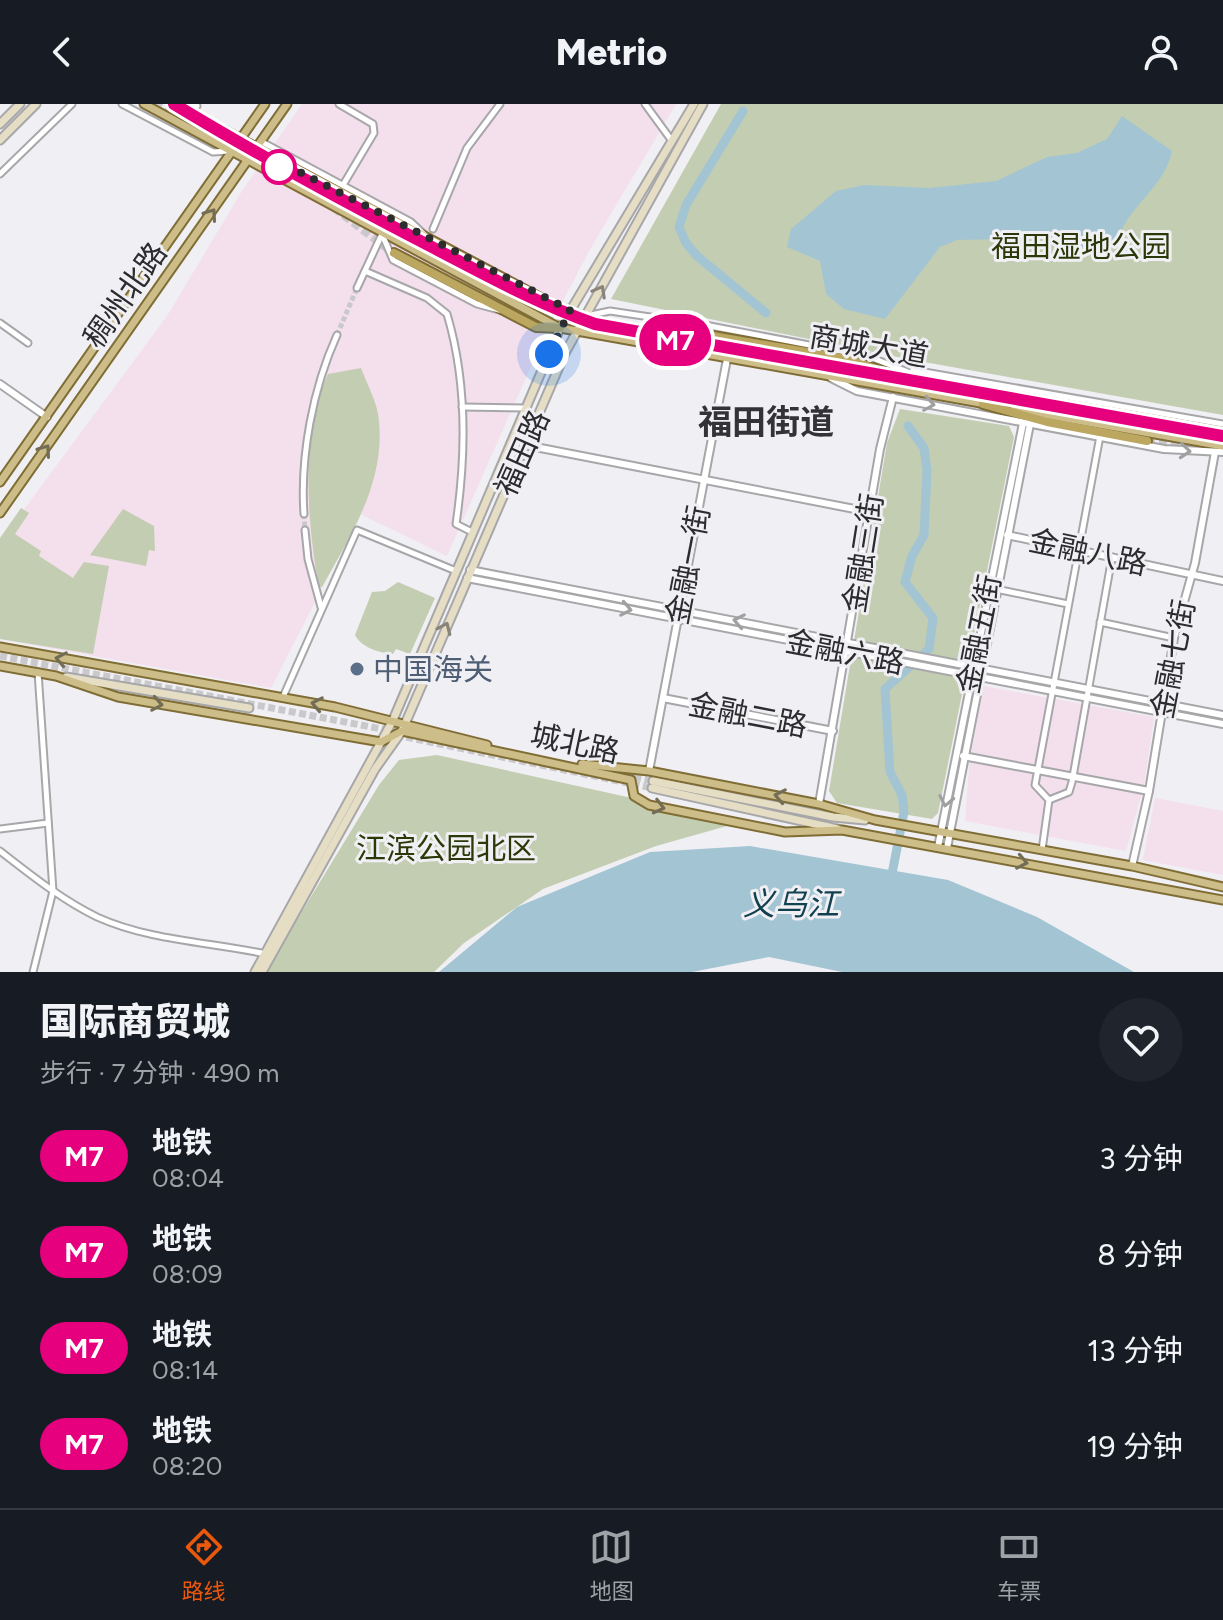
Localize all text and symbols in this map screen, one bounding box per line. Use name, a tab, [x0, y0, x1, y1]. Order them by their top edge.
icon: back	[40, 30, 84, 74]
icon: person	[1139, 30, 1183, 74]
text: Metrio	[556, 31, 667, 74]
unlabelled marker	[262, 150, 296, 184]
one-way arrow	[201, 209, 216, 223]
park label: 福田湿地公园	[991, 228, 1171, 265]
street label: 稠州北路	[75, 235, 175, 355]
one-way arrow	[590, 285, 606, 299]
line badge: M7	[639, 314, 711, 366]
street label: 商城大道	[807, 317, 931, 375]
text: M7	[655, 323, 695, 357]
your location	[529, 334, 569, 374]
one-way arrow	[923, 394, 936, 411]
district label: 福田街道	[698, 402, 834, 443]
street label: 福田路	[487, 404, 557, 502]
one-way arrow	[1179, 442, 1192, 459]
one-way arrow	[35, 444, 50, 458]
street label: 金融三街	[835, 491, 891, 615]
street label: 金融一街	[658, 503, 718, 627]
street label: 金融八路	[1025, 521, 1151, 583]
street label: 金融五街	[949, 572, 1009, 696]
street label: 金融七街	[1143, 597, 1203, 721]
one-way arrow	[619, 600, 632, 617]
one-way arrow	[732, 614, 746, 631]
one-way arrow	[435, 622, 451, 637]
street label: 金融六路	[783, 622, 907, 682]
place label: 中国海关	[373, 651, 493, 688]
one-way arrow	[54, 652, 67, 669]
marker: 中国海关	[348, 660, 366, 678]
street label: 金融二路	[686, 685, 810, 745]
one-way arrow	[150, 694, 164, 711]
one-way arrow	[310, 696, 324, 713]
street label: 城北路	[527, 716, 623, 770]
one-way arrow	[773, 788, 787, 805]
one-way arrow	[938, 794, 955, 807]
one-way arrow	[652, 797, 666, 814]
park label: 江滨公园北区	[356, 830, 536, 867]
one-way arrow	[1016, 853, 1029, 870]
water label: 义乌江	[743, 885, 842, 923]
button: heart	[1099, 998, 1183, 1082]
text: 国际商贸城	[40, 999, 230, 1045]
text: 步行 · 7 分钟 · 490 m	[40, 1057, 279, 1089]
text: 地铁	[152, 1124, 212, 1161]
text: M7	[64, 1139, 104, 1173]
text: 3 分钟	[1099, 1140, 1183, 1177]
text: 08:04	[152, 1162, 224, 1194]
text: 地铁	[152, 1220, 212, 1257]
text: M7	[64, 1235, 104, 1269]
text: 8 分钟	[1097, 1236, 1183, 1273]
text: 08:09	[152, 1258, 223, 1290]
text: 地铁	[152, 1316, 212, 1353]
text: M7	[64, 1331, 104, 1365]
text: 13 分钟	[1087, 1332, 1183, 1369]
text: 08:14	[152, 1354, 218, 1386]
text: 地铁	[152, 1412, 212, 1449]
text: M7	[64, 1427, 104, 1461]
text: 19 分钟	[1086, 1428, 1183, 1465]
text: 08:20	[152, 1450, 222, 1482]
tab: 路线	[182, 1525, 226, 1605]
tab: 地图	[589, 1525, 633, 1605]
tab: 车票	[997, 1525, 1041, 1605]

